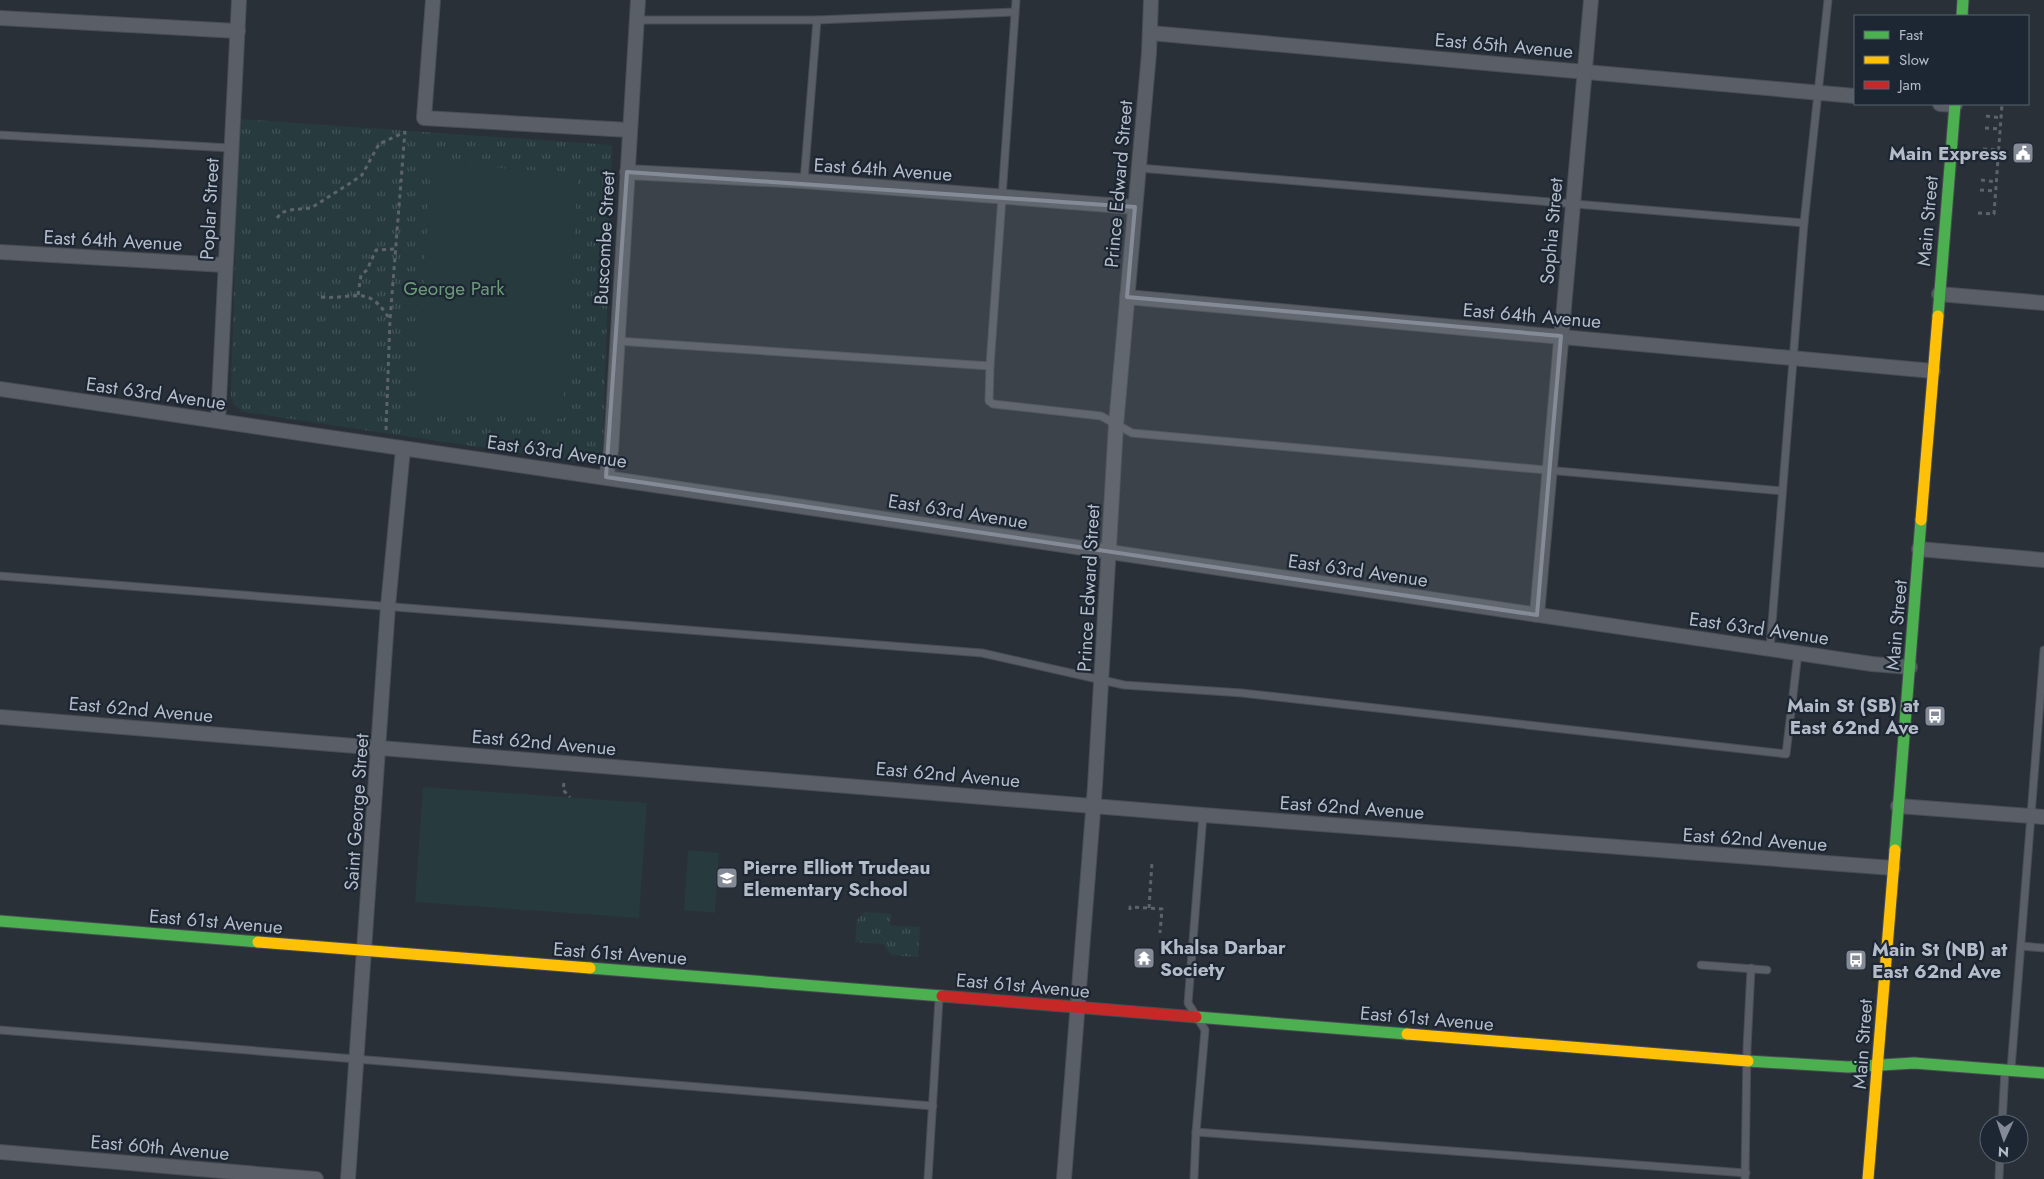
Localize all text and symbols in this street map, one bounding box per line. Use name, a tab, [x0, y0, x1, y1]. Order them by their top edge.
legend	[1854, 15, 2029, 105]
text: Fast	[1899, 24, 1923, 46]
street label: East 65th Avenue	[1434, 26, 1574, 65]
text: Slow	[1899, 49, 1930, 71]
text: Jam	[1897, 74, 1922, 96]
street label: Prince Edward Street	[1098, 99, 1139, 269]
place label: Main Express	[1889, 140, 2007, 167]
public building icon: Main Express	[2011, 141, 2035, 165]
street label: East 64th Avenue	[813, 151, 953, 188]
street label: Poplar Street	[193, 157, 226, 261]
street label: Buscombe Street	[588, 170, 622, 306]
street label: Main Street	[1910, 174, 1945, 267]
street label: Sophia Street	[1533, 176, 1570, 285]
street label: East 64th Avenue	[43, 223, 183, 258]
park label: George Park	[403, 275, 505, 302]
street label: East 64th Avenue	[1462, 296, 1603, 335]
street label: East 63rd Avenue	[84, 370, 228, 417]
street label: East 63rd Avenue	[485, 428, 629, 475]
street label: East 63rd Avenue	[886, 487, 1030, 536]
street label: Prince Edward Street	[1071, 503, 1106, 673]
street label: East 63rd Avenue	[1286, 547, 1430, 594]
street label: Main Street	[1879, 578, 1914, 671]
street label: East 63rd Avenue	[1687, 605, 1831, 652]
street label: East 62nd Avenue	[68, 690, 215, 729]
place label: Main St (SB) at East 62nd Ave	[1787, 692, 1919, 741]
bus stop icon: Main St (SB) at East 62nd Ave	[1923, 704, 1947, 728]
street label: East 62nd Avenue	[471, 723, 618, 762]
street label: Saint George Street	[338, 732, 375, 892]
street label: East 62nd Avenue	[875, 755, 1022, 794]
street label: East 62nd Avenue	[1279, 789, 1425, 826]
street label: East 62nd Avenue	[1682, 821, 1828, 858]
place label: Pierre Elliott Trudeau Elementary School	[743, 854, 931, 903]
school or university icon: Pierre Elliott Trudeau Elementary School	[715, 866, 739, 890]
street label: East 61st Avenue	[148, 902, 284, 941]
place label: Khalsa Darbar Society	[1160, 934, 1286, 983]
street label: East 61st Avenue	[552, 935, 688, 972]
place label: Main St (NB) at East 62nd Ave	[1872, 936, 2007, 985]
temple icon: Khalsa Darbar Society	[1132, 946, 1156, 970]
bus stop icon: Main St (NB) at East 62nd Ave	[1844, 948, 1868, 972]
street label: East 61st Avenue	[955, 966, 1091, 1005]
street label: Main Street	[1846, 998, 1879, 1090]
street label: East 61st Avenue	[1359, 999, 1495, 1038]
north arrow	[1979, 1114, 2029, 1164]
street label: East 60th Avenue	[89, 1128, 231, 1167]
text: N	[1997, 1142, 2009, 1162]

